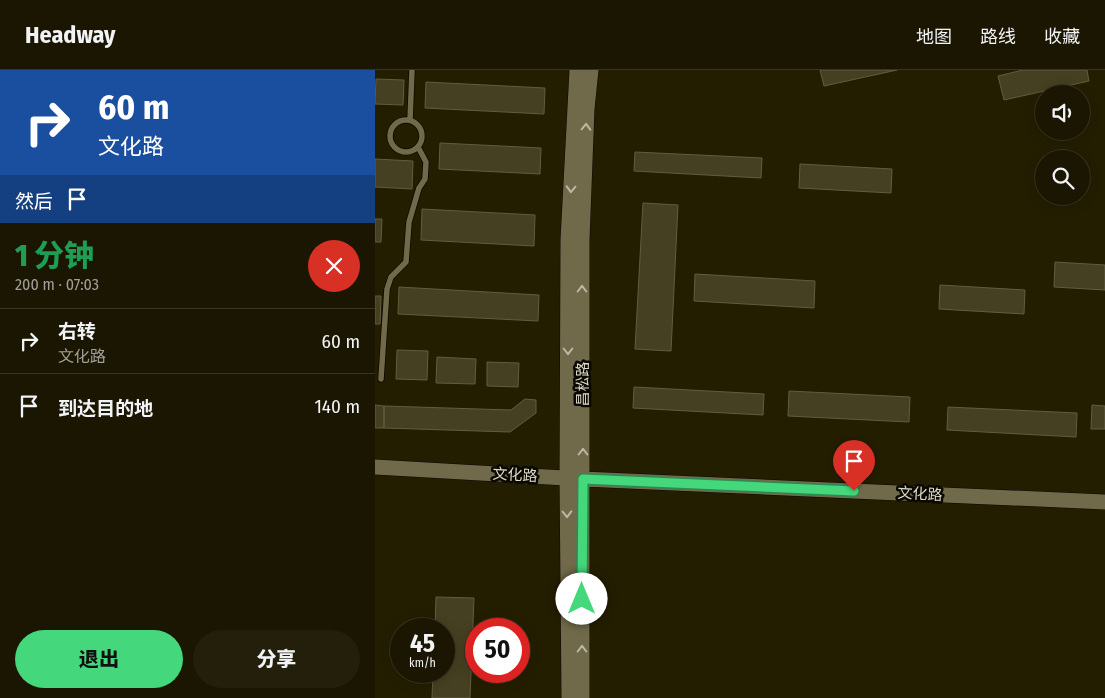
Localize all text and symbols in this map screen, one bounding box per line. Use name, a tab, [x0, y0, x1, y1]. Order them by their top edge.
text: Headway	[25, 21, 116, 49]
text: 地图	[916, 26, 952, 48]
text: 路线	[980, 26, 1016, 48]
text: 收藏	[1044, 26, 1080, 48]
map controls	[1035, 85, 1090, 205]
button: sound	[1035, 85, 1090, 140]
text: 60 m	[98, 86, 169, 128]
icon: right	[15, 90, 80, 155]
one-way arrow	[581, 123, 592, 131]
text: 文化路	[98, 133, 164, 160]
button: search	[1035, 150, 1090, 205]
icon: arrive	[63, 185, 91, 213]
one-way arrow	[565, 185, 576, 193]
text: 然后	[15, 190, 53, 213]
text: 1 分钟	[15, 238, 94, 274]
button: close	[308, 240, 360, 292]
text: 200 m · 07:03	[15, 275, 99, 294]
one-way arrow	[577, 285, 587, 293]
text: 右转	[58, 320, 96, 343]
icon: right	[15, 327, 43, 355]
text: 60 m	[322, 330, 360, 353]
text: 文化路	[58, 347, 106, 366]
one-way arrow	[563, 348, 573, 355]
street label: 昌松路	[574, 361, 592, 407]
icon: arrive	[15, 392, 43, 420]
text: 140 m	[314, 395, 360, 418]
text: 到达目的地	[58, 397, 153, 420]
pin	[833, 440, 875, 491]
icon: arrive	[840, 447, 868, 475]
one-way arrow	[578, 448, 588, 456]
street label: 文化路	[492, 465, 538, 485]
street label: 文化路	[897, 484, 943, 504]
one-way arrow	[562, 510, 572, 518]
position arrow	[555, 572, 607, 624]
speed limit sign: 50	[465, 618, 530, 683]
text: 45	[410, 629, 435, 659]
button: 退出	[15, 630, 183, 688]
button: 分享	[193, 630, 360, 688]
one-way arrow	[577, 645, 587, 653]
text: km/h	[409, 656, 436, 670]

